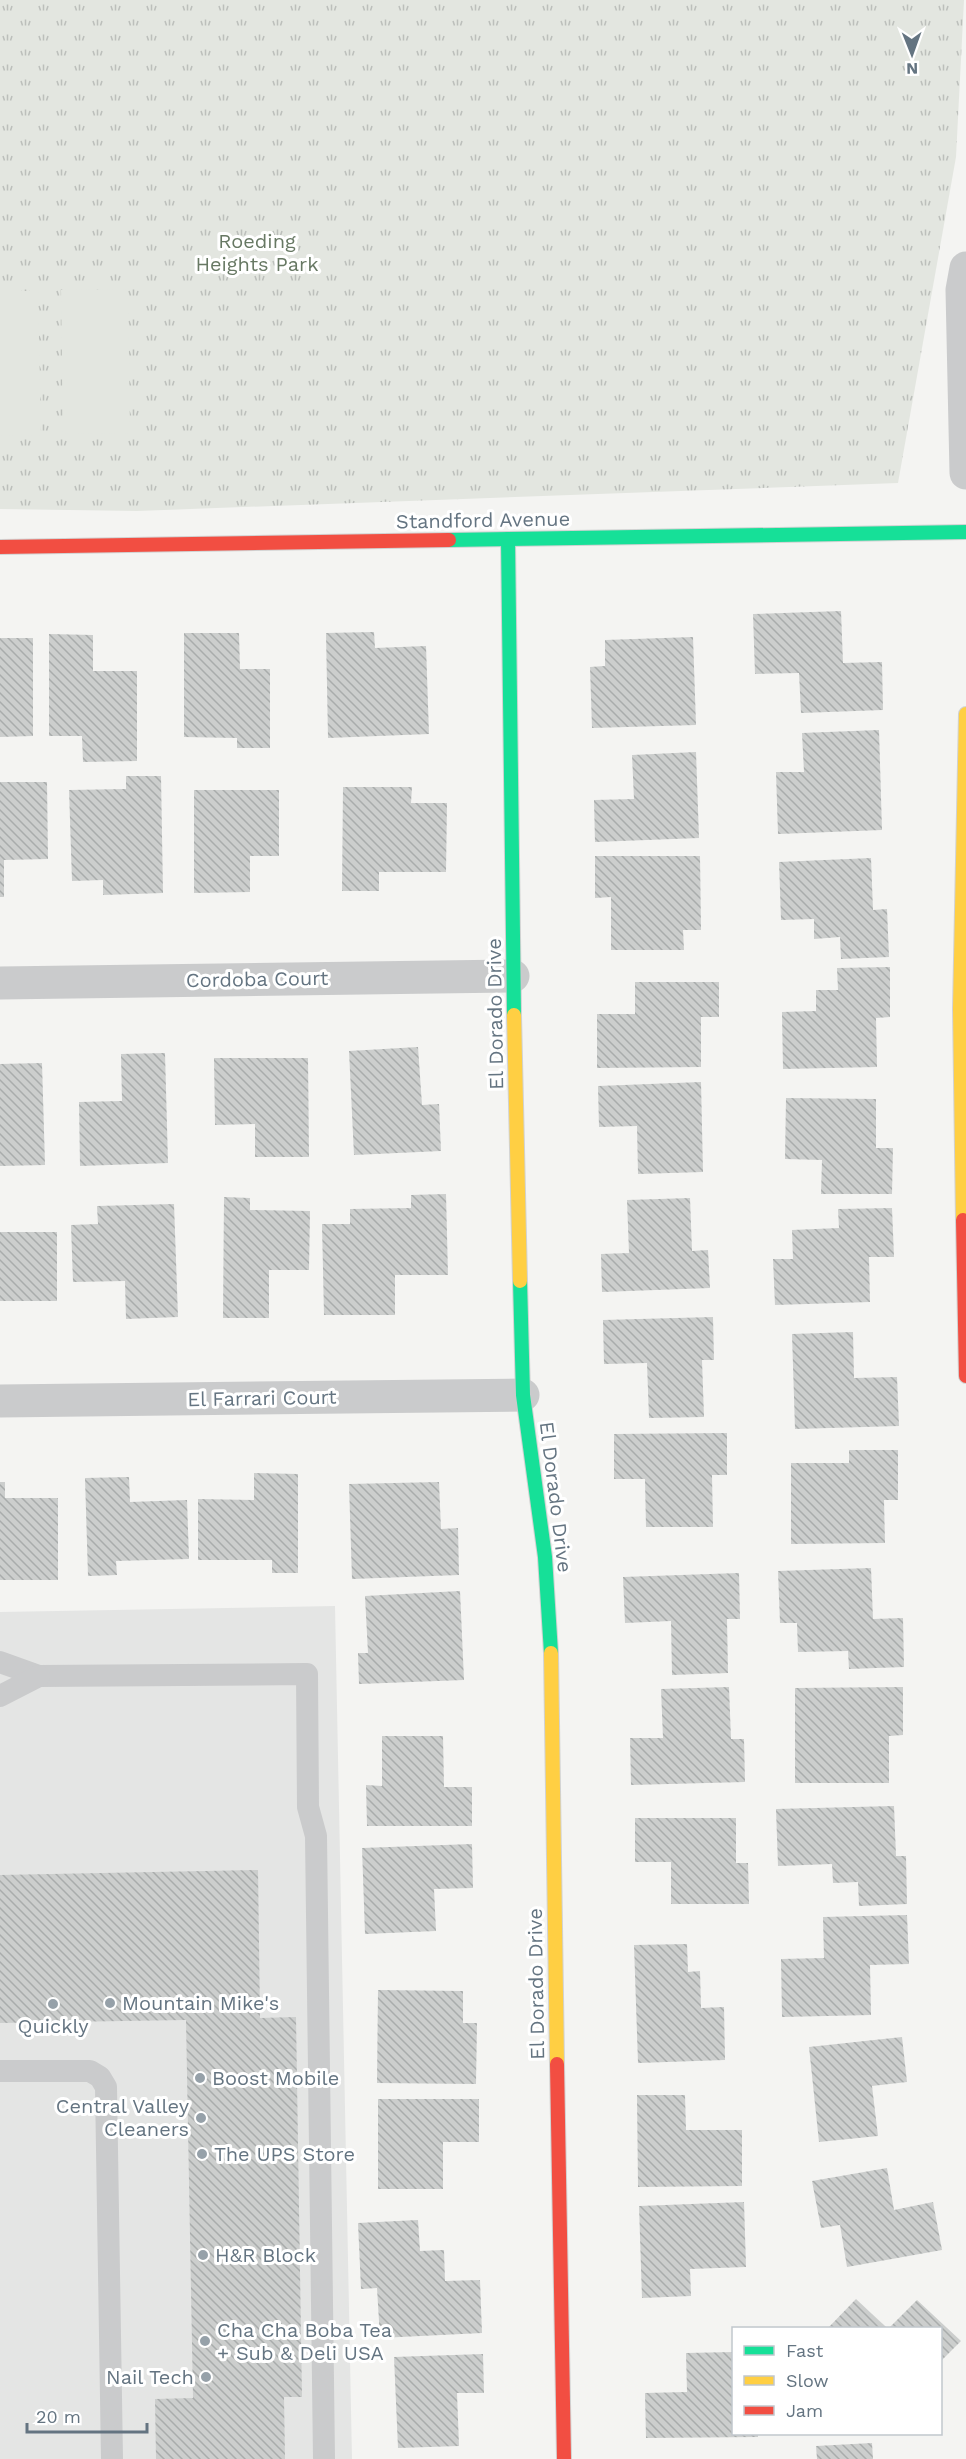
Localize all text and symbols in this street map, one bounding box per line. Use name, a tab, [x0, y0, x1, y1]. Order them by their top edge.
north arrow	[882, 24, 942, 84]
text: N	[906, 59, 918, 78]
park label: Roeding Heights Park	[195, 229, 319, 276]
street label: Standford Avenue	[396, 506, 570, 534]
street label: El Dorado Drive	[482, 938, 508, 1090]
street label: Cordoba Court	[186, 966, 329, 992]
street label: El Farrari Court	[187, 1385, 337, 1411]
street label: El Dorado Drive	[535, 1420, 577, 1574]
street label: El Dorado Drive	[523, 1908, 549, 2060]
place label: Mountain Mike's	[122, 1991, 279, 2015]
marker: Mountain Mike's	[103, 1996, 117, 2010]
marker: Quickly	[46, 1997, 60, 2011]
place label: Quickly	[17, 2014, 89, 2038]
place label: Boost Mobile	[212, 2066, 339, 2090]
marker: Boost Mobile	[193, 2071, 207, 2085]
place label: Central Valley Cleaners	[56, 2094, 190, 2141]
marker: Central Valley Cleaners	[194, 2111, 208, 2125]
place label: The UPS Store	[214, 2142, 355, 2166]
marker: The UPS Store	[195, 2147, 209, 2161]
place label: H&R Block	[215, 2243, 316, 2267]
marker: H&R Block	[196, 2248, 210, 2262]
place label: Cha Cha Boba Tea + Sub & Deli USA	[217, 2318, 392, 2365]
legend	[732, 2327, 942, 2435]
marker: Cha Cha Boba Tea + Sub & Deli USA	[198, 2334, 212, 2348]
text: Fast	[786, 2340, 824, 2361]
place label: Nail Tech	[106, 2365, 194, 2389]
marker: Nail Tech	[199, 2370, 213, 2384]
text: Slow	[786, 2370, 829, 2391]
scale bar	[27, 2396, 147, 2434]
text: Jam	[786, 2400, 823, 2421]
text: 20 m	[36, 2406, 81, 2427]

